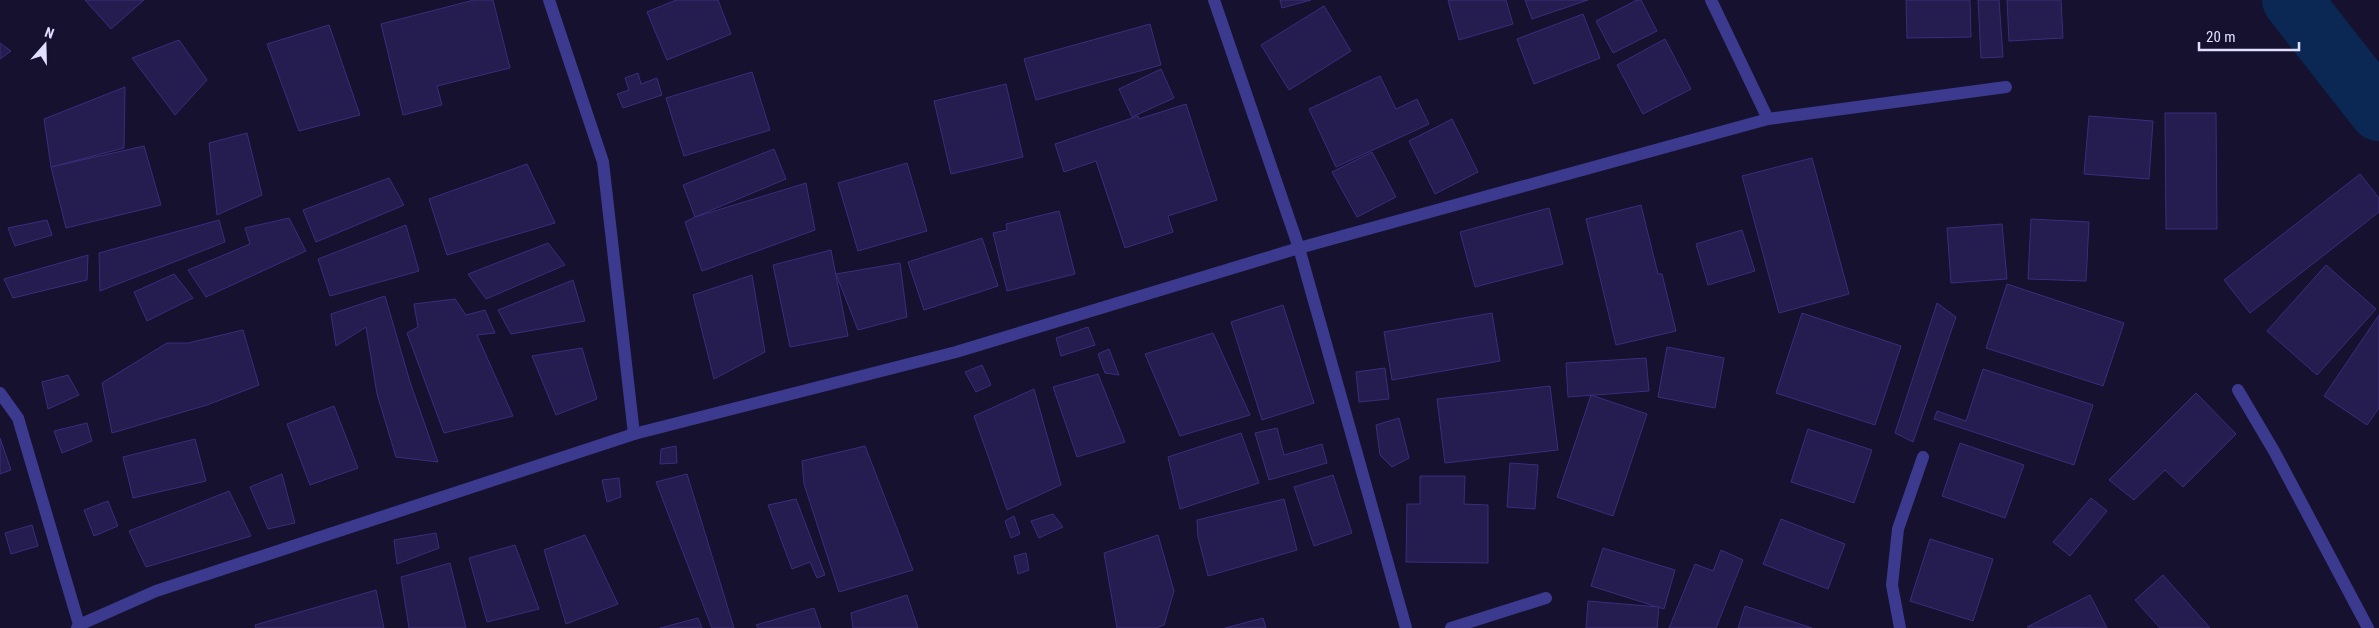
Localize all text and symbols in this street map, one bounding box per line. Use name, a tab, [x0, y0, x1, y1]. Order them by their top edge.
north arrow	[20, 20, 70, 70]
scale bar	[2199, 20, 2299, 52]
text: N	[43, 24, 56, 42]
text: 20 m	[2206, 28, 2236, 46]

